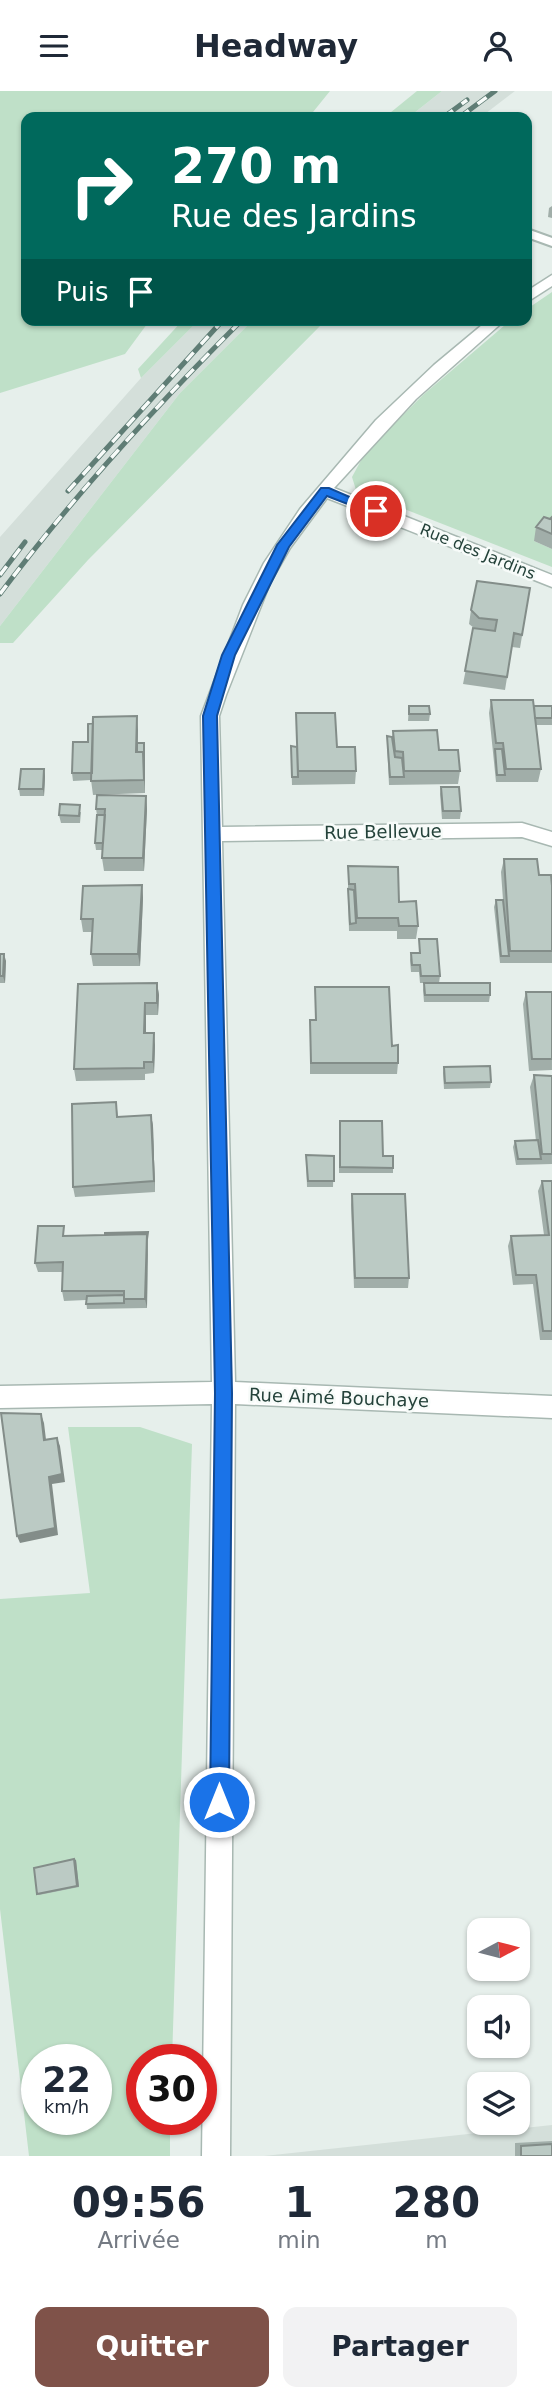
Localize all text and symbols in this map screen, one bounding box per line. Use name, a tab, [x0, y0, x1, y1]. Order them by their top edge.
icon: menu	[35, 27, 73, 65]
text: Headway	[194, 27, 358, 65]
icon: person	[479, 27, 517, 65]
text: 270 m	[171, 138, 341, 195]
icon: right	[56, 140, 147, 231]
text: Rue des Jardins	[171, 197, 417, 235]
icon: arrive	[122, 273, 160, 311]
text: Puis	[56, 277, 108, 307]
pin	[346, 481, 406, 541]
icon: arrive	[357, 492, 395, 530]
street label: Rue des Jardins	[417, 520, 538, 583]
street label: Rue Bellevue	[324, 820, 442, 843]
street label: Rue Aimé Bouchaye	[249, 1384, 430, 1411]
position arrow	[182, 1765, 256, 1839]
north arrow	[467, 1918, 530, 1981]
map controls	[467, 1918, 530, 2135]
button: sound	[467, 1995, 530, 2058]
speed limit sign: 30	[126, 2044, 217, 2135]
text: 22	[42, 2060, 91, 2100]
button: layers	[467, 2072, 530, 2135]
text: km/h	[44, 2096, 89, 2117]
text: 09:56	[72, 2178, 206, 2227]
text: 1	[284, 2178, 314, 2227]
text: 280	[393, 2178, 480, 2227]
text: Arrivée	[97, 2227, 180, 2253]
text: min	[277, 2227, 321, 2253]
text: m	[425, 2227, 448, 2253]
button: Quitter	[35, 2307, 269, 2387]
button: Partager	[283, 2307, 517, 2387]

